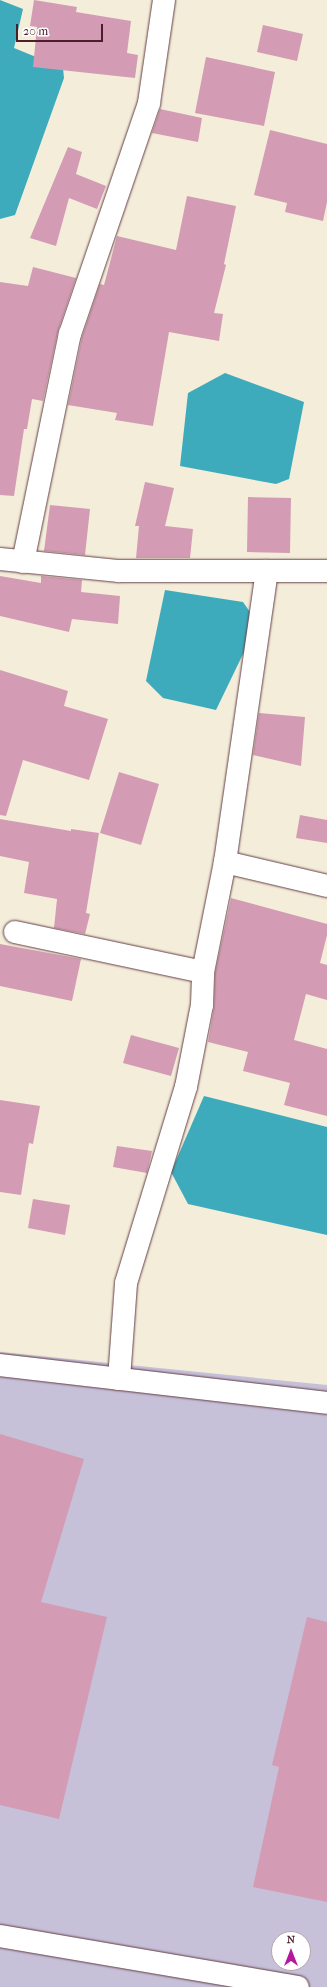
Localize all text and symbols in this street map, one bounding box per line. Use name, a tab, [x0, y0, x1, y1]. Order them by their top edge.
scale bar	[18, 16, 105, 42]
text: 20 m	[23, 24, 48, 38]
north arrow	[271, 1931, 311, 1971]
text: N	[287, 1933, 295, 1946]

